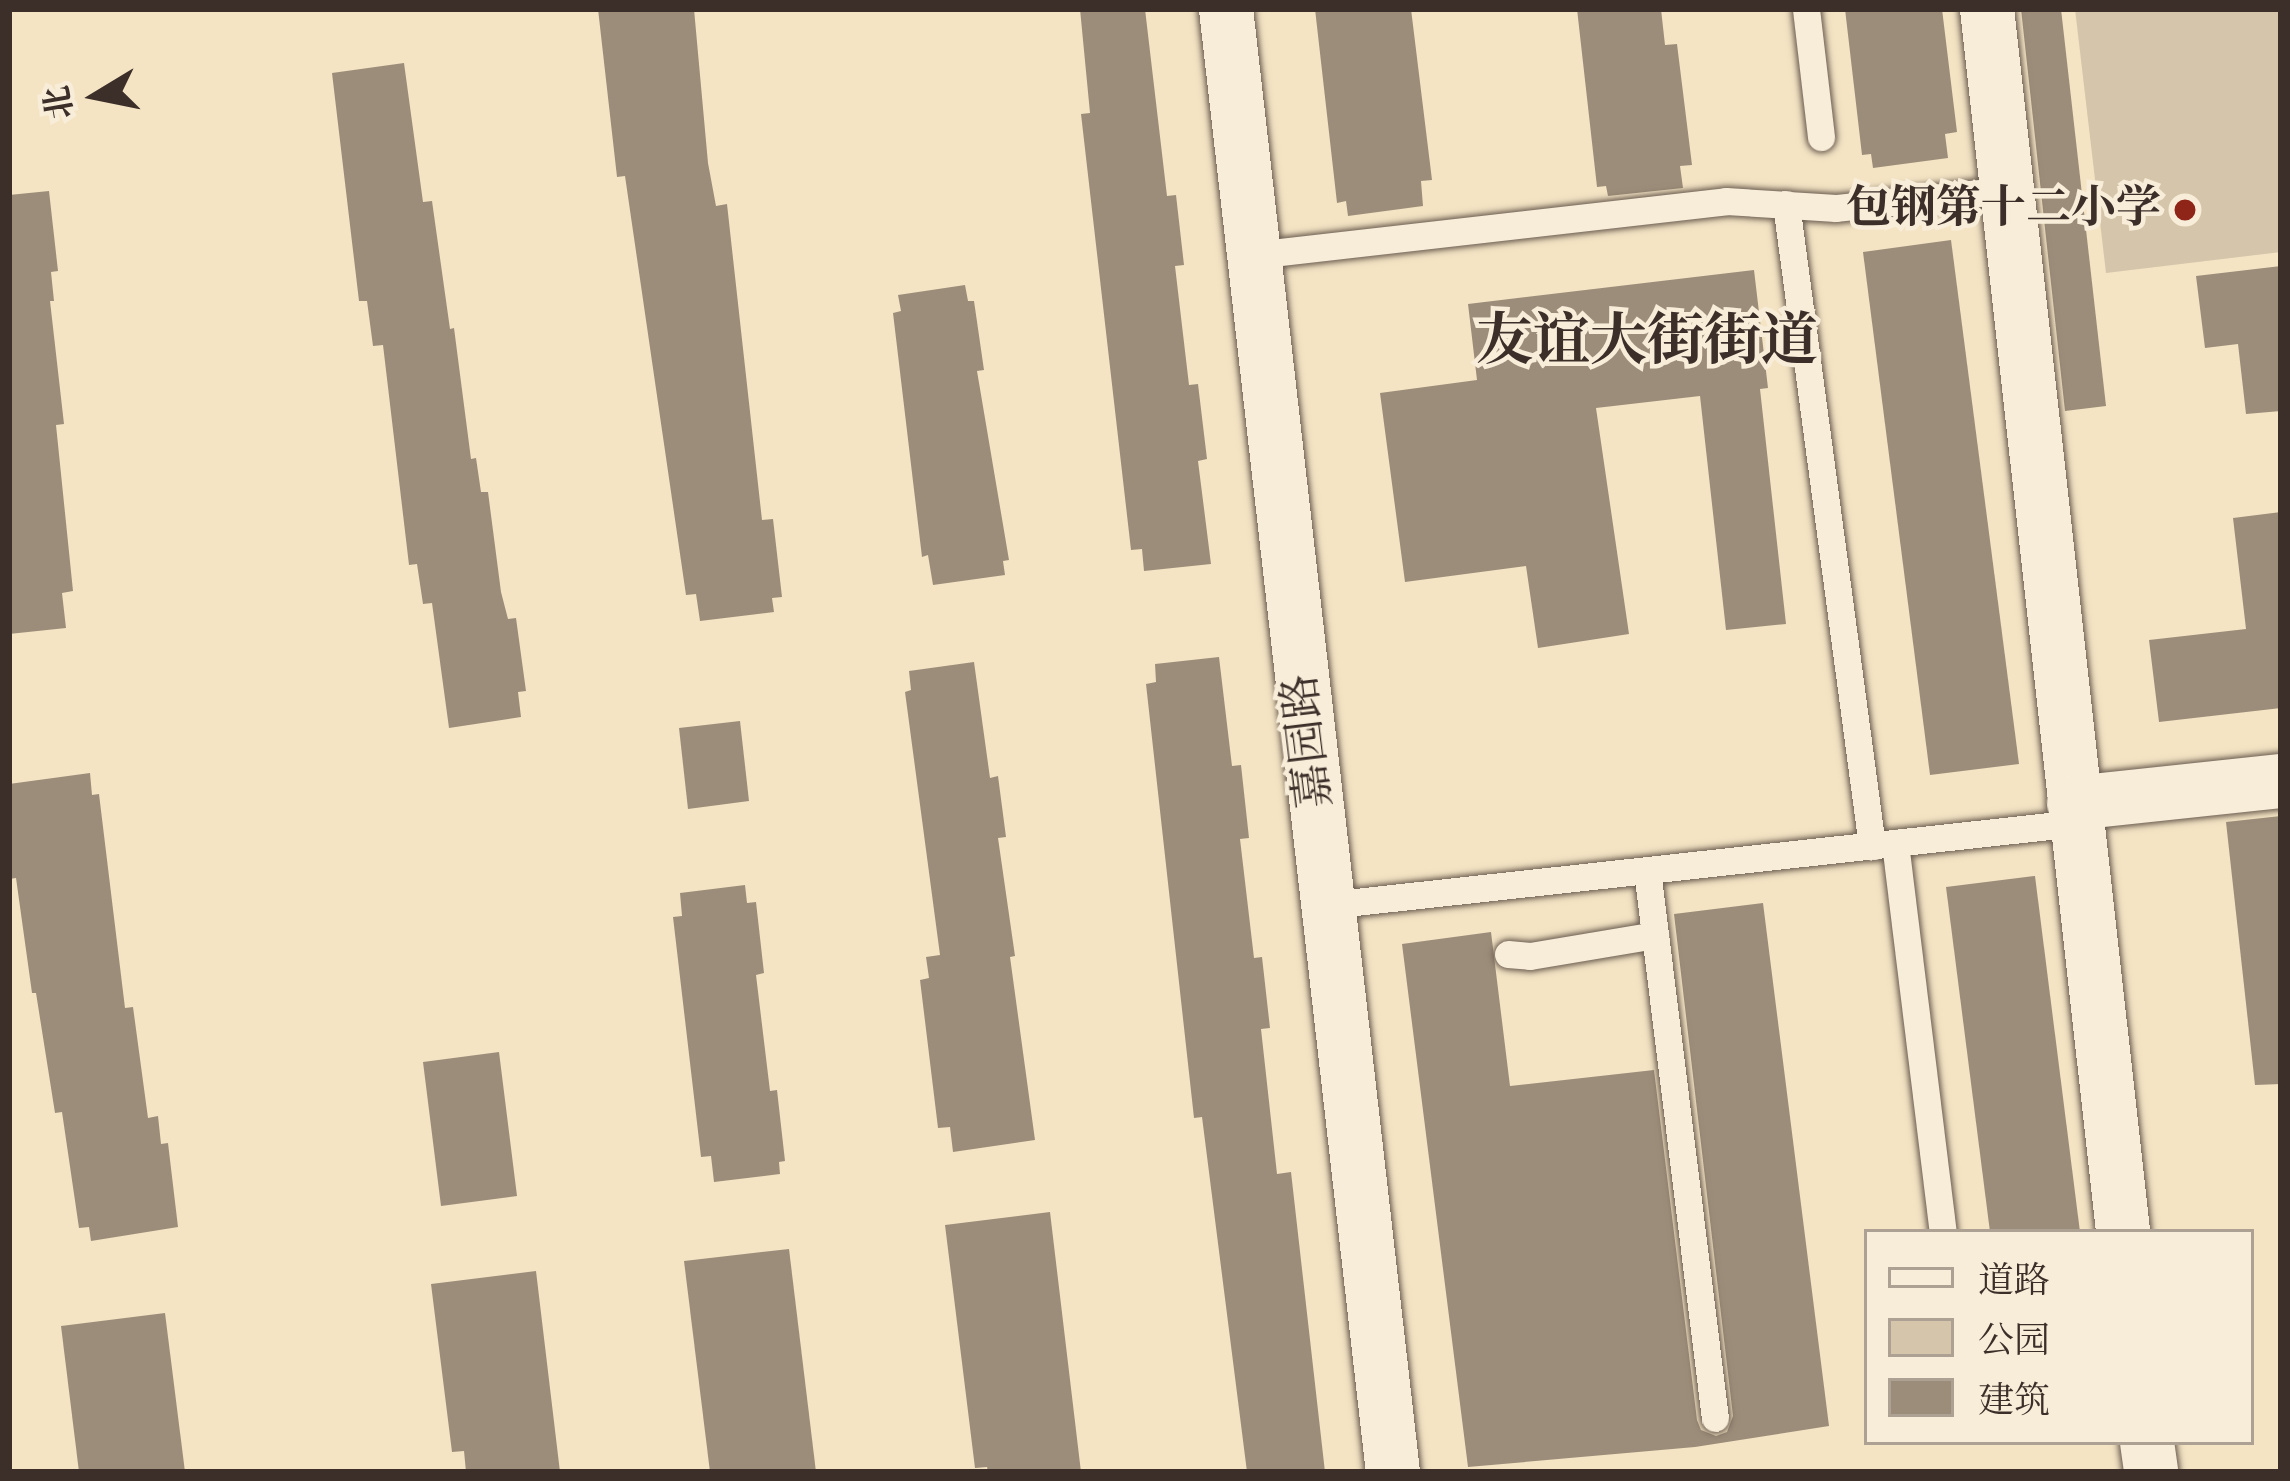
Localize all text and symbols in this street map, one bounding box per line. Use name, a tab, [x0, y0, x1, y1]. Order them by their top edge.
north arrow	[36, 36, 156, 156]
text: 北	[37, 83, 83, 122]
place label: 包钢第十二小学	[1846, 183, 2161, 237]
marker: 包钢第十二小学	[2172, 197, 2198, 223]
district label: 友谊大街街道	[1476, 309, 1818, 377]
street label: 嘉园路	[1274, 671, 1344, 811]
legend	[1864, 1229, 2254, 1445]
text: 道路	[1978, 1259, 2050, 1304]
text: 公园	[1978, 1319, 2050, 1364]
text: 建筑	[1978, 1379, 2050, 1424]

